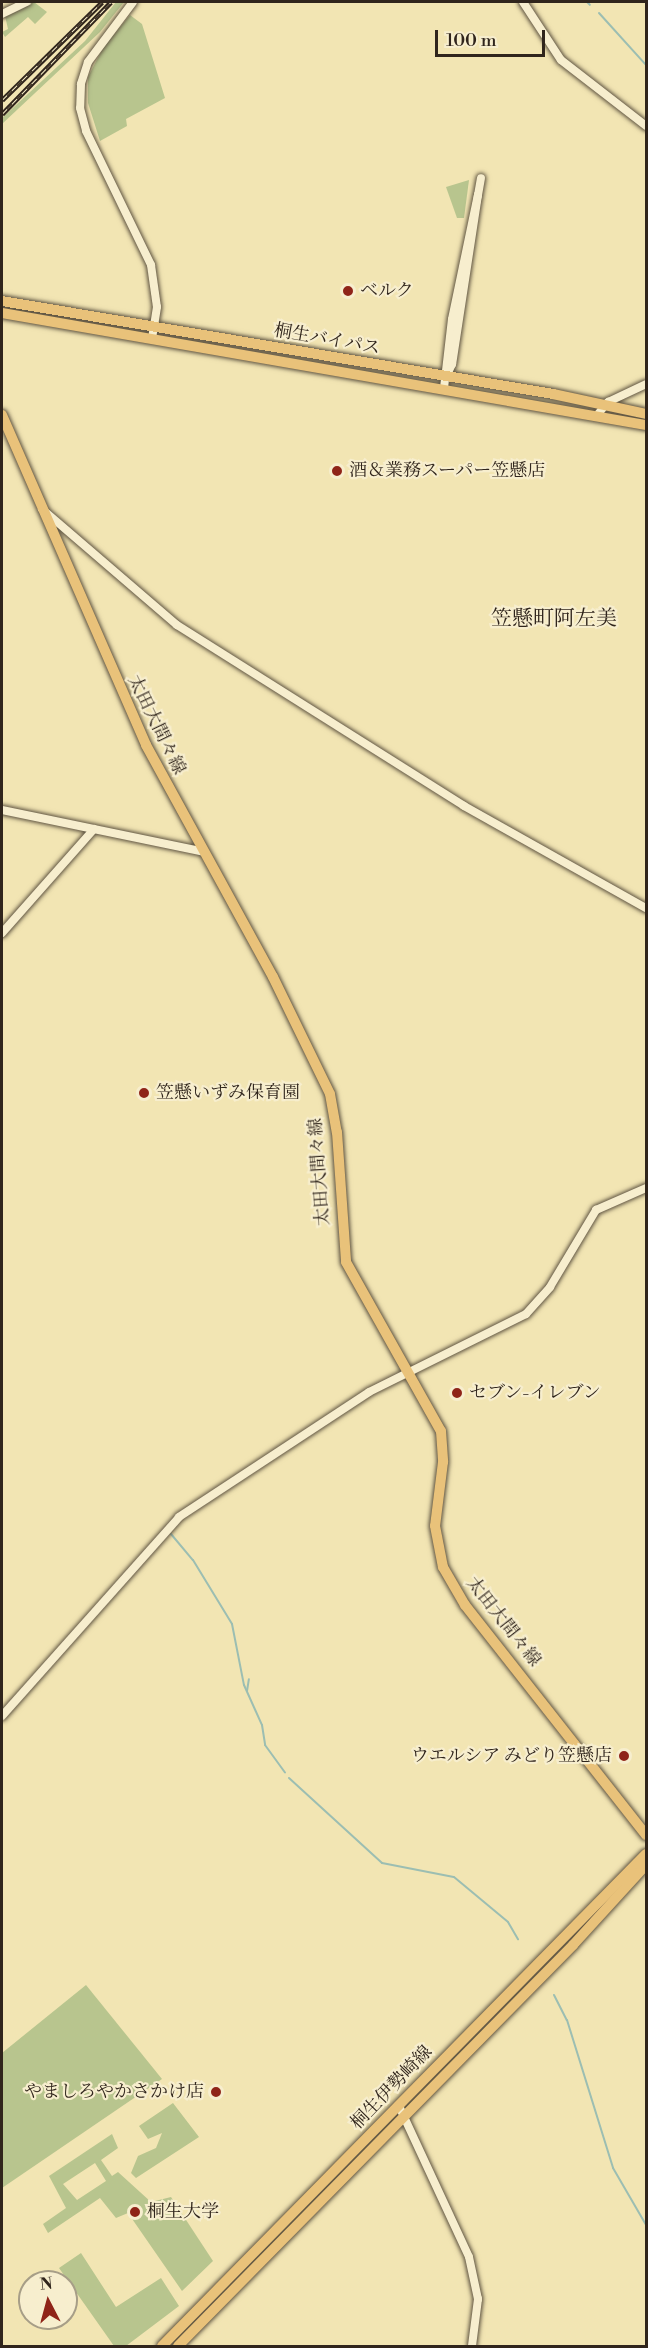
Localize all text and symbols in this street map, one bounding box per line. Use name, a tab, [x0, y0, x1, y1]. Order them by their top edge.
scale bar	[438, 18, 548, 56]
text: 100 m	[446, 29, 497, 52]
place label: ベルク	[360, 280, 414, 302]
marker: ベルク	[341, 284, 355, 298]
street label: 桐生バイパス	[272, 320, 382, 360]
place label: 酒＆業務スーパー笠懸店	[349, 460, 546, 482]
marker: 酒＆業務スーパー笠懸店	[330, 464, 344, 478]
district label: 笠懸町阿左美	[491, 606, 617, 632]
street label: 太田大間々線	[123, 672, 189, 778]
place label: 笠懸いずみ保育園	[156, 1082, 300, 1104]
marker: 笠懸いずみ保育園	[137, 1086, 151, 1100]
street label: 太田大間々線	[305, 1117, 335, 1227]
place label: セブン-イレブン	[469, 1382, 602, 1404]
marker: セブン-イレブン	[450, 1386, 464, 1400]
street label: 太田大間々線	[461, 1573, 545, 1671]
place label: ウエルシア みどり笠懸店	[410, 1745, 612, 1767]
marker: ウエルシア みどり笠懸店	[617, 1749, 631, 1763]
street label: 桐生伊勢崎線	[347, 2042, 437, 2134]
place label: やましろやかさかけ店	[24, 2081, 204, 2103]
marker: やましろやかさかけ店	[209, 2085, 223, 2099]
place label: 桐生大学	[147, 2201, 219, 2223]
marker: 桐生大学	[128, 2205, 142, 2219]
north arrow	[18, 2270, 78, 2330]
text: N	[39, 2273, 54, 2295]

